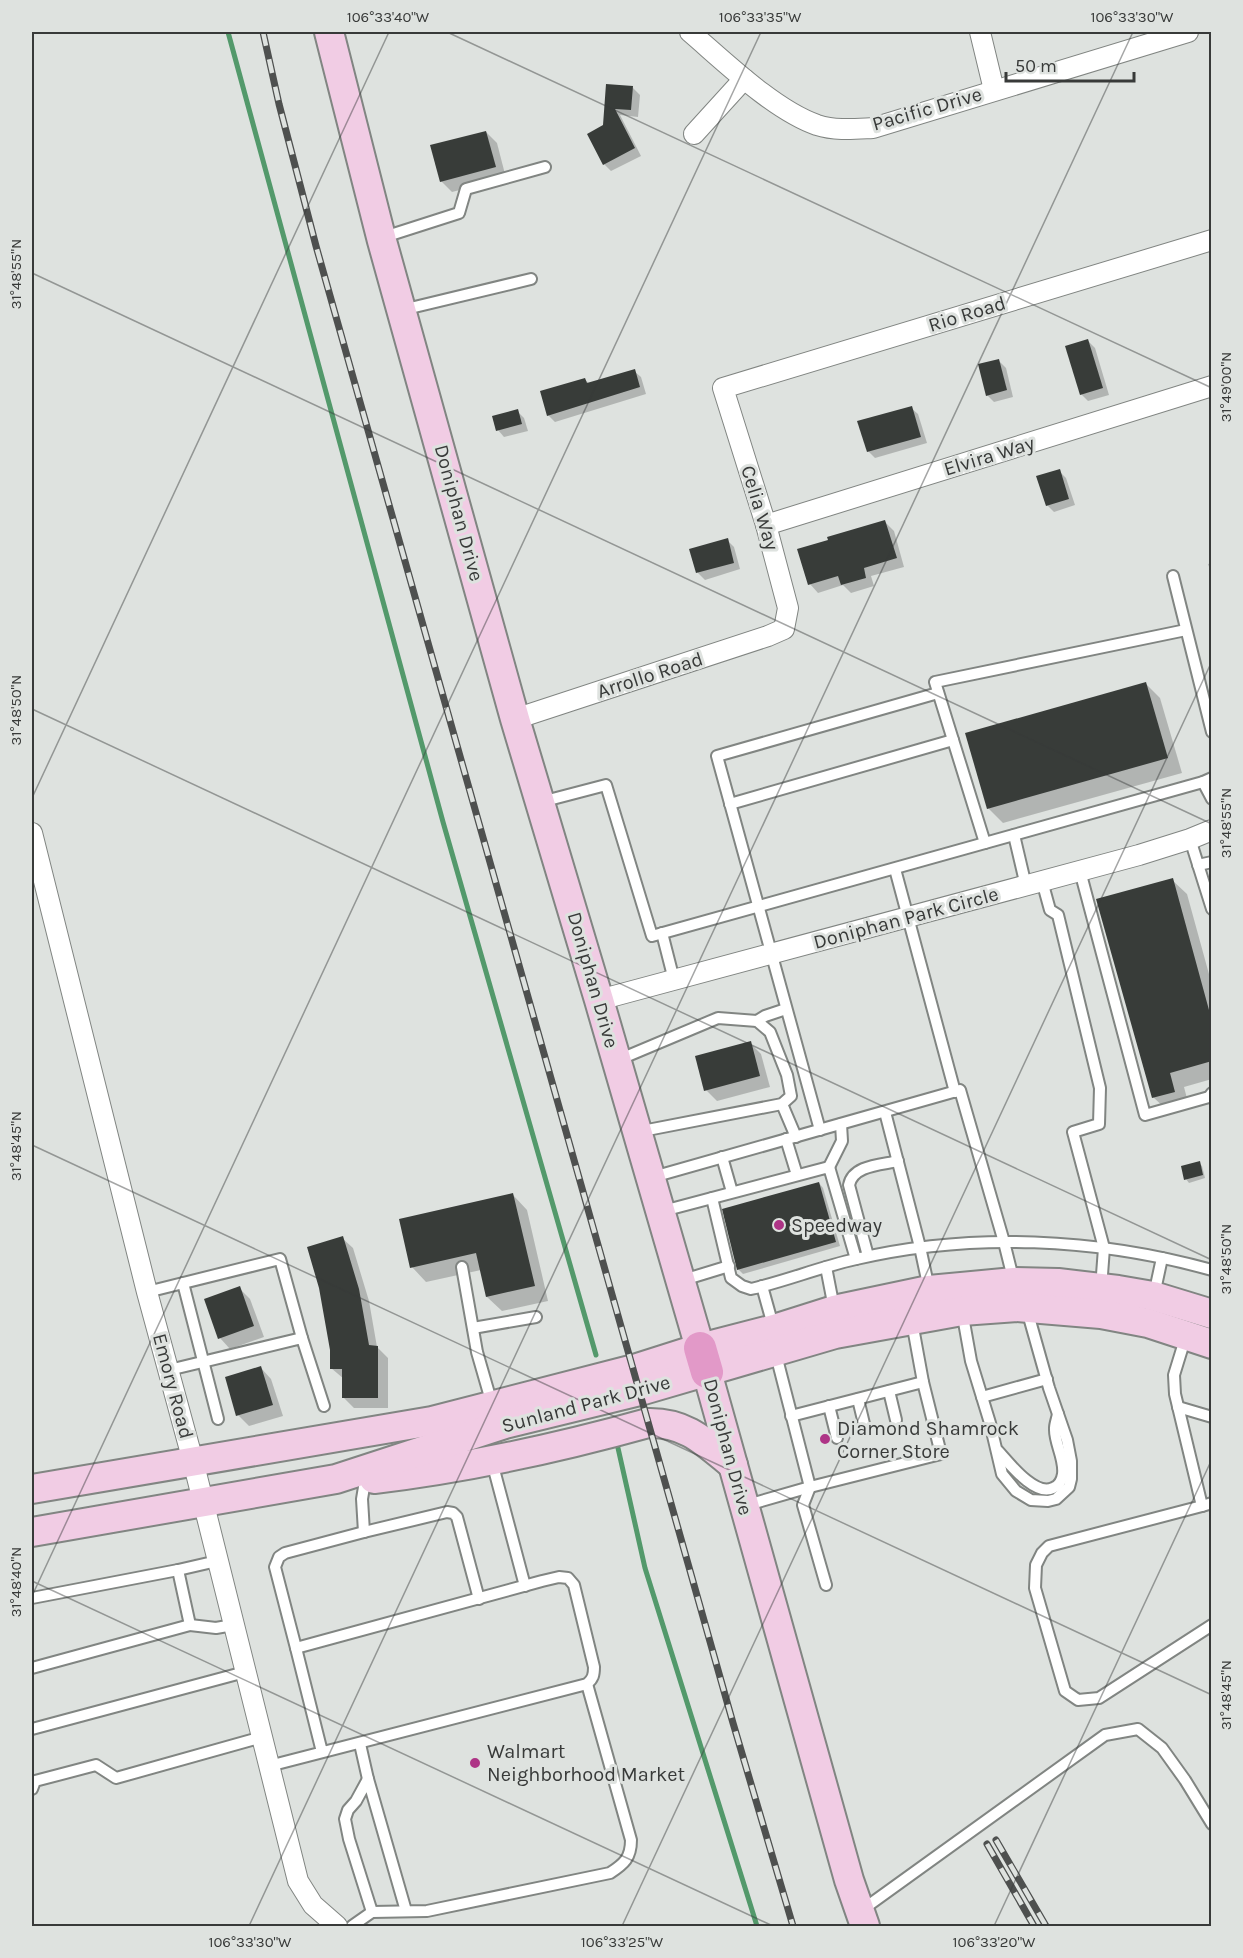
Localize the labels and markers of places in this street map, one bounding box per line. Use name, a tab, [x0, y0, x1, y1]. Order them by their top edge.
place label: Speedway	[791, 1214, 882, 1237]
marker: Speedway	[772, 1218, 786, 1232]
place label: Diamond Shamrock Corner Store	[837, 1417, 1019, 1463]
marker: Diamond Shamrock Corner Store	[818, 1432, 832, 1446]
place label: Walmart Neighborhood Market	[487, 1740, 686, 1786]
marker: Walmart Neighborhood Market	[468, 1756, 482, 1770]

